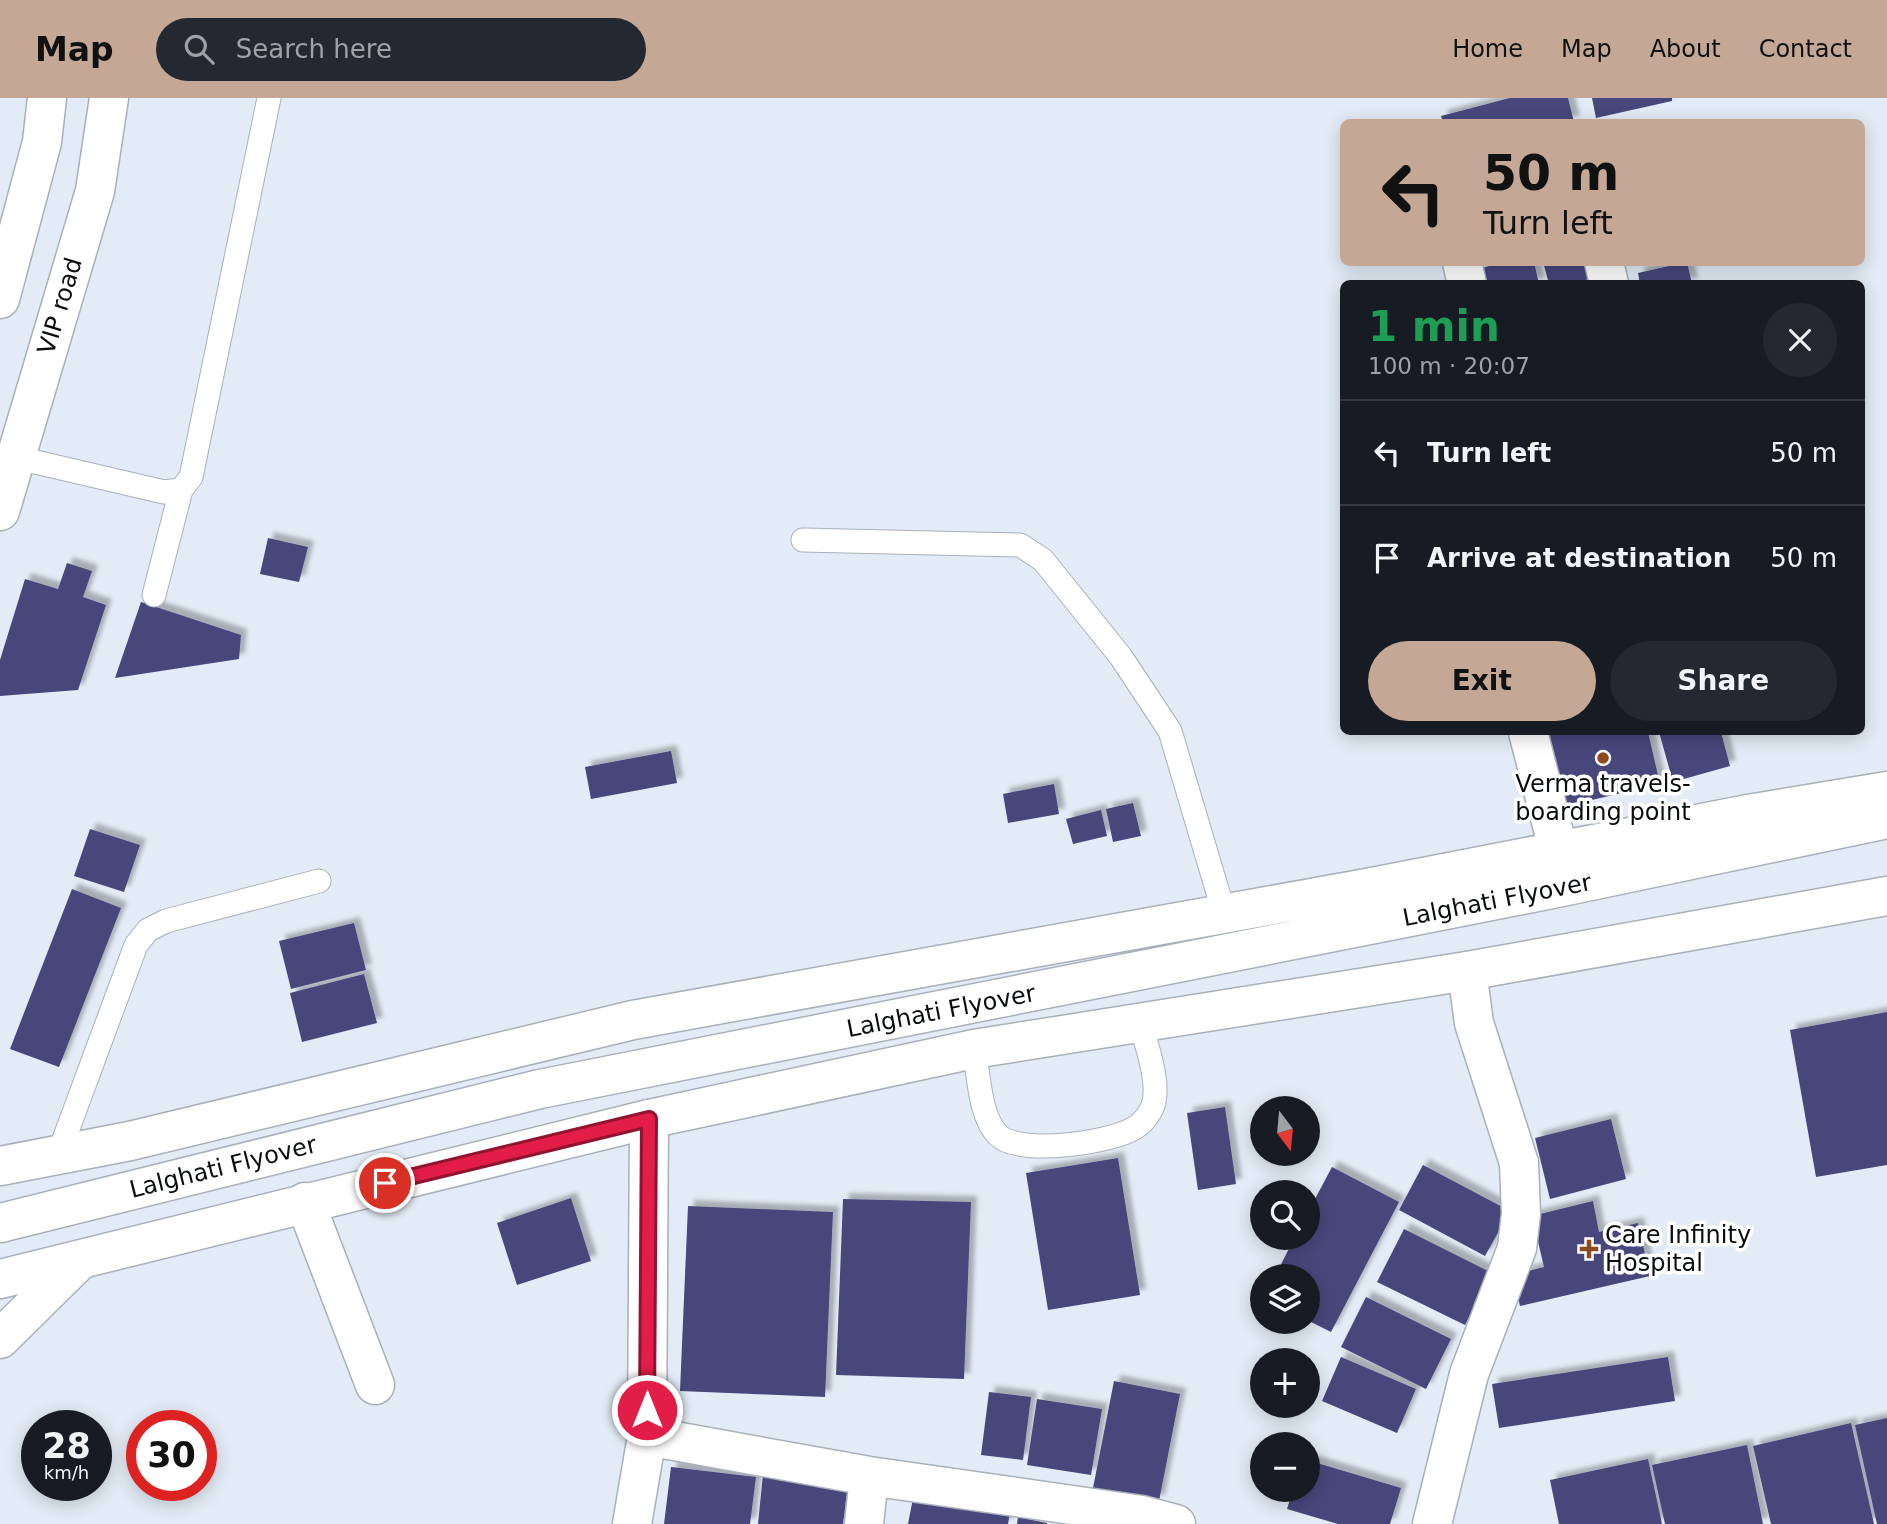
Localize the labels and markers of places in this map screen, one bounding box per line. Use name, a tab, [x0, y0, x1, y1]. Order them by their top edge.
marker: Verma travels- boarding point	[1595, 750, 1611, 766]
place label: Verma travels- boarding point	[1515, 770, 1691, 826]
pin	[355, 1153, 415, 1213]
place label: Care Infinity Hospital	[1605, 1221, 1751, 1277]
marker: Care Infinity Hospital	[1579, 1239, 1599, 1259]

